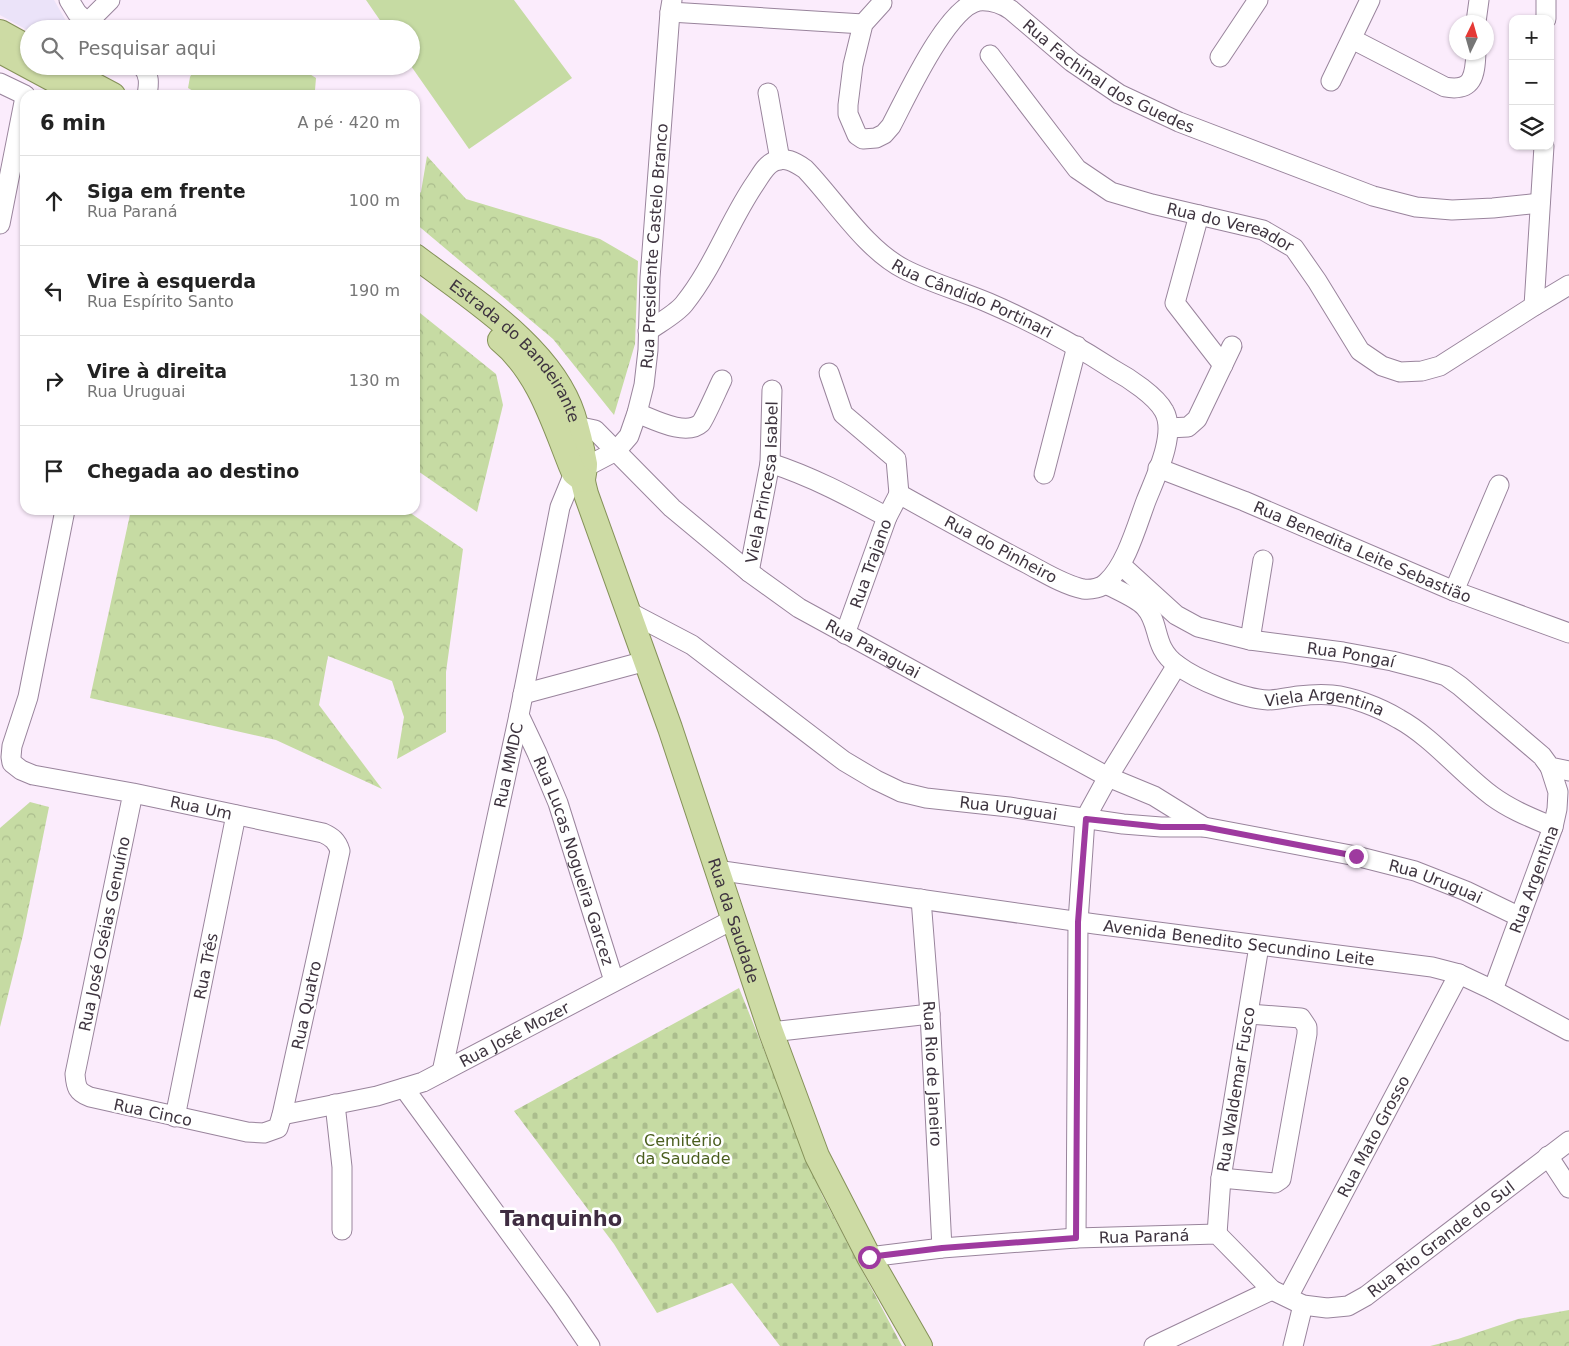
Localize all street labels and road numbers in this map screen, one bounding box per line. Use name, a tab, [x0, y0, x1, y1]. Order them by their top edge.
street label: Rua Fachinal dos Guedes	[1019, 15, 1197, 137]
street label: Rua Presidente Castelo Branco	[637, 122, 672, 370]
street label: Rua do Vereador	[1165, 199, 1297, 256]
street label: Rua Cândido Portinari	[888, 255, 1056, 342]
street label: Estrada do Bandeirante	[446, 276, 584, 425]
street label: Viela Princesa Isabel	[742, 401, 782, 565]
street label: Rua Benedita Leite Sebastião	[1251, 497, 1474, 607]
street label: Rua do Pinheiro	[941, 512, 1060, 587]
street label: Rua Trajano	[846, 516, 896, 611]
street label: Rua Paraguai	[822, 615, 923, 682]
street label: Rua Pongaí	[1306, 638, 1398, 672]
street label: Viela Argentina	[1264, 685, 1387, 720]
street label: Rua MMDC	[490, 721, 527, 809]
street label: Rua Lucas Nogueira Garcez	[529, 753, 617, 968]
street label: Rua Um	[168, 792, 234, 824]
street label: Rua Uruguai	[959, 793, 1059, 824]
street label: Rua Argentina	[1506, 823, 1563, 936]
street label: Rua José Oséias Genuíno	[75, 835, 134, 1033]
street label: Rua da Saudade	[704, 856, 763, 986]
street label: Rua Uruguai	[1387, 856, 1485, 907]
street label: Avenida Benedito Secundino Leite	[1102, 916, 1376, 970]
street label: Rua Três	[190, 931, 222, 1001]
street label: Rua Quatro	[288, 959, 325, 1051]
street label: Rua José Mozer	[456, 998, 573, 1071]
street label: Rua Rio de Janeiro	[919, 1000, 946, 1147]
street label: Rua Waldemar Fusco	[1213, 1005, 1259, 1173]
street label: Rua Mato Grosso	[1334, 1072, 1414, 1201]
street label: Rua Cinco	[112, 1095, 194, 1130]
street label: Rua Rio Grande do Sul	[1364, 1177, 1518, 1301]
street label: Rua Paraná	[1099, 1226, 1190, 1247]

